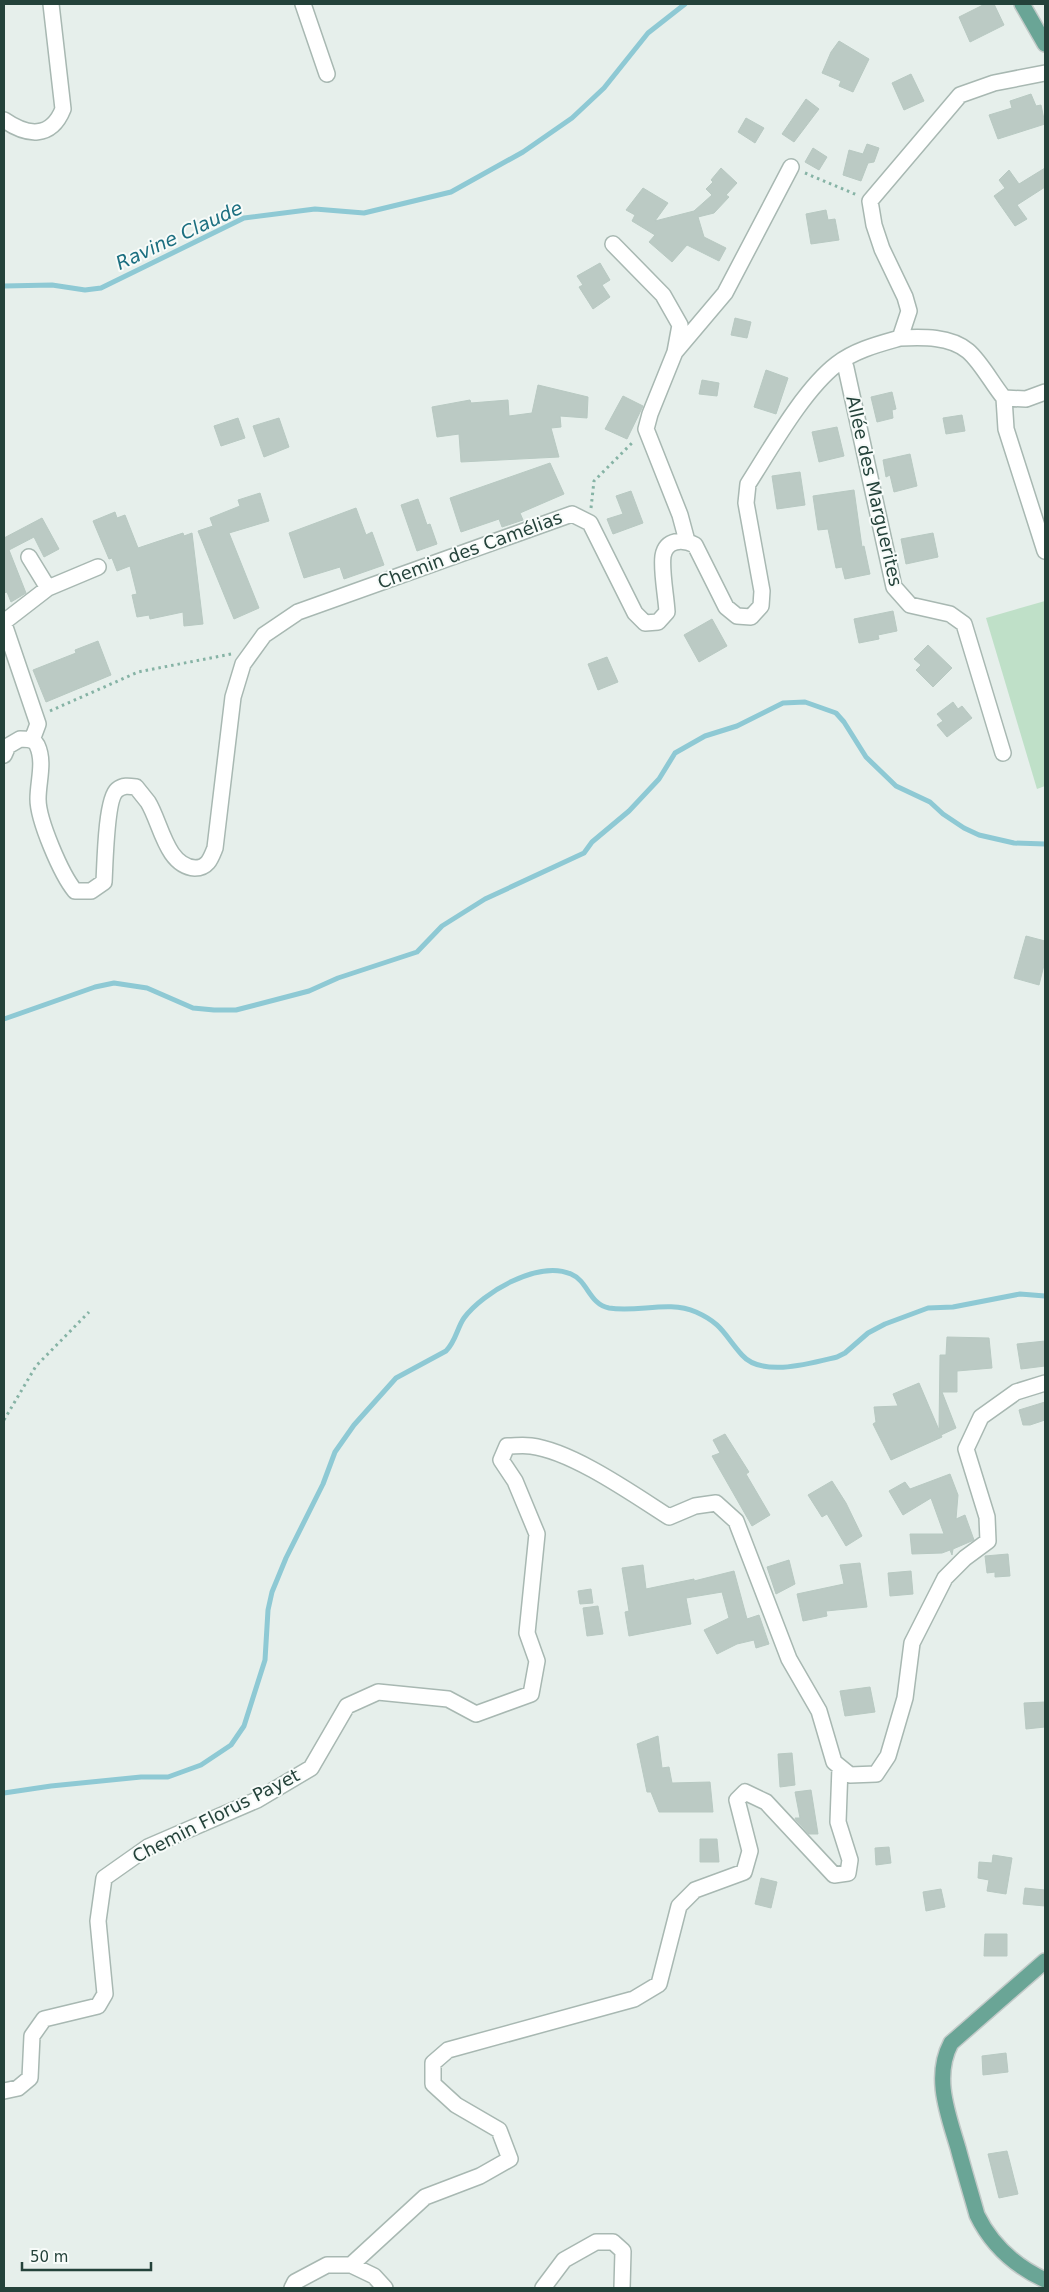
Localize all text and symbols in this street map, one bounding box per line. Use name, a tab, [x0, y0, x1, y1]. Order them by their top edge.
water label: Ravine Claude	[112, 196, 246, 274]
street label: Allée des Marguerites	[842, 393, 907, 588]
street label: Chemin des Camélias	[375, 506, 565, 593]
street label: Chemin Florus Payet	[129, 1764, 303, 1867]
scale bar	[22, 2240, 151, 2272]
text: 50 m	[30, 2248, 68, 2266]

